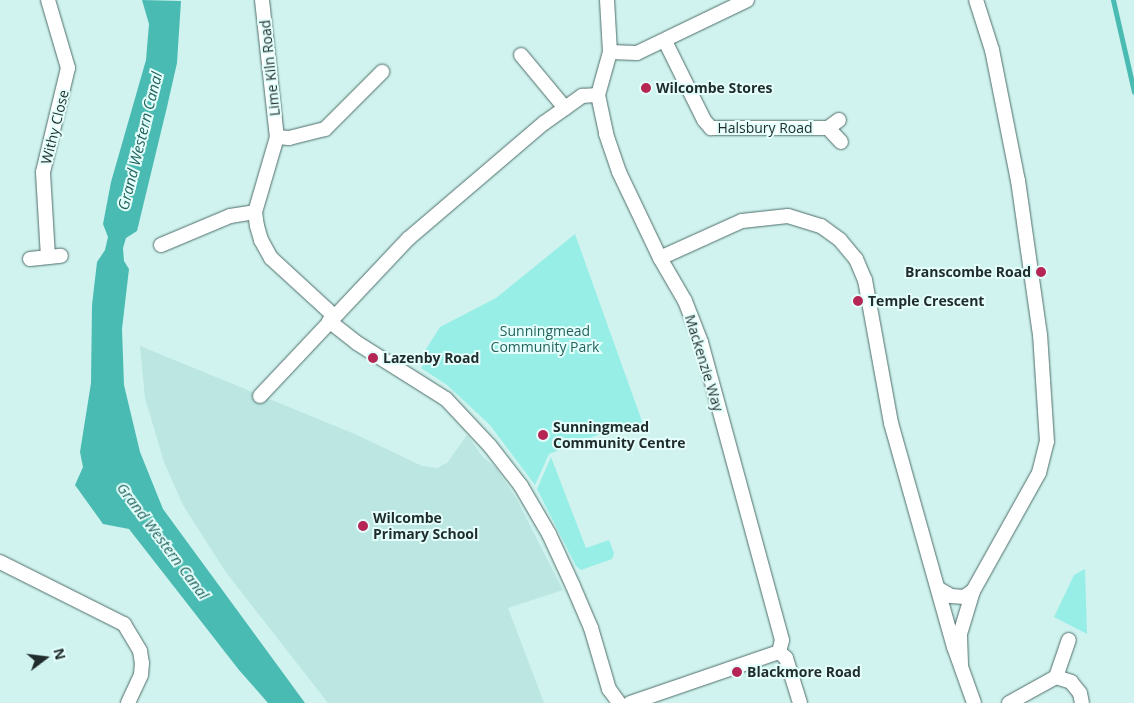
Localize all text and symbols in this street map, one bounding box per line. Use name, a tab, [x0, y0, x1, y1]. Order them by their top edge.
street label: Lime Kiln Road	[257, 19, 283, 117]
water label: Grand Western Canal	[114, 70, 166, 212]
place label: Wilcombe Stores	[656, 80, 773, 96]
marker: Wilcombe Stores	[640, 82, 652, 94]
street label: Withy Close	[38, 88, 72, 166]
street label: Halsbury Road	[717, 120, 813, 136]
place label: Branscombe Road	[905, 264, 1031, 280]
marker: Branscombe Road	[1035, 266, 1047, 278]
place label: Temple Crescent	[868, 293, 984, 309]
marker: Temple Crescent	[852, 295, 864, 307]
street label: Mackenzie Way	[681, 313, 727, 413]
park label: Sunningmead Community Park	[491, 323, 599, 356]
place label: Lazenby Road	[383, 350, 479, 366]
marker: Lazenby Road	[367, 352, 379, 364]
place label: Sunningmead Community Centre	[553, 419, 686, 452]
marker: Sunningmead Community Centre	[537, 429, 549, 441]
water label: Grand Western Canal	[113, 479, 213, 603]
place label: Wilcombe Primary School	[373, 510, 478, 542]
marker: Wilcombe Primary School	[357, 520, 369, 532]
north arrow	[20, 633, 70, 683]
text: N	[49, 646, 71, 662]
place label: Blackmore Road	[747, 664, 861, 680]
marker: Blackmore Road	[731, 666, 743, 678]

